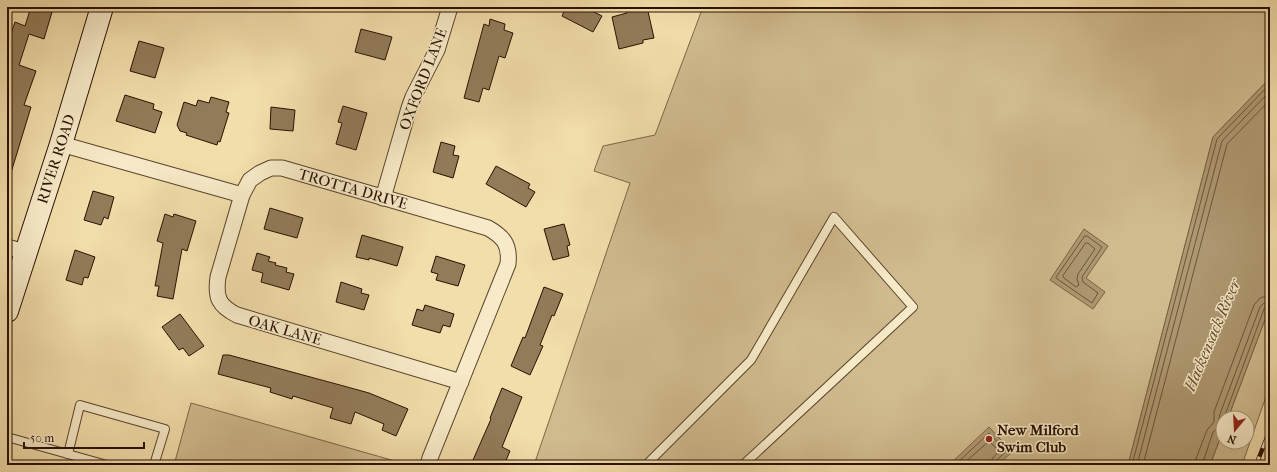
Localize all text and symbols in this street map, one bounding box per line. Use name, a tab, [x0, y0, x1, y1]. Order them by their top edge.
street label: OXFORD LANE	[395, 25, 451, 133]
street label: RIVER ROAD	[33, 112, 79, 206]
street label: TROTTA DRIVE	[296, 165, 410, 213]
water label: Hackensack River	[1179, 274, 1245, 395]
street label: OAK LANE	[246, 311, 324, 349]
north arrow	[1215, 410, 1255, 450]
place label: New Milford Swim Club	[997, 421, 1079, 456]
scale bar	[24, 424, 144, 450]
text: 50 m	[30, 431, 54, 445]
text: N	[1225, 431, 1238, 447]
marker: New Milford Swim Club	[984, 434, 994, 444]

